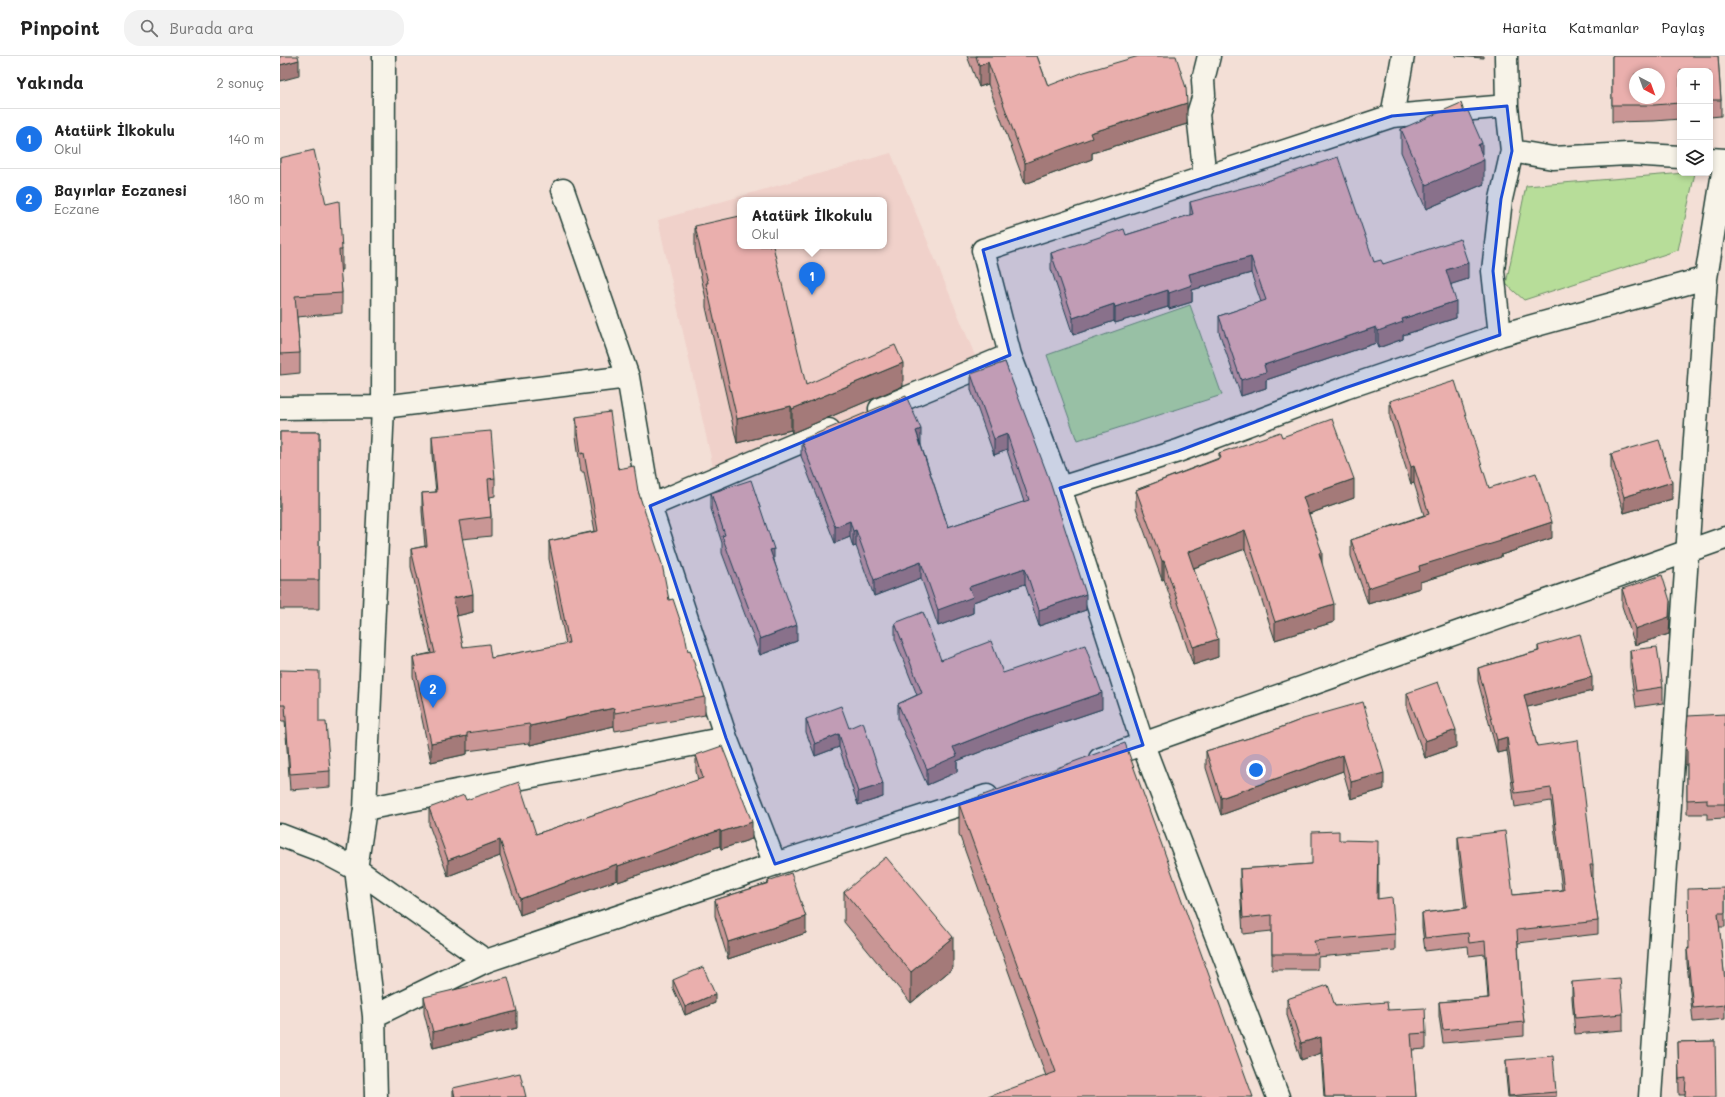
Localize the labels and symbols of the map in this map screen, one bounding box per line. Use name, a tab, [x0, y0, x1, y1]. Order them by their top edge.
north arrow	[1629, 68, 1665, 104]
pin: 1	[799, 262, 825, 295]
pin: 2	[420, 675, 446, 708]
your location	[1246, 760, 1266, 780]

